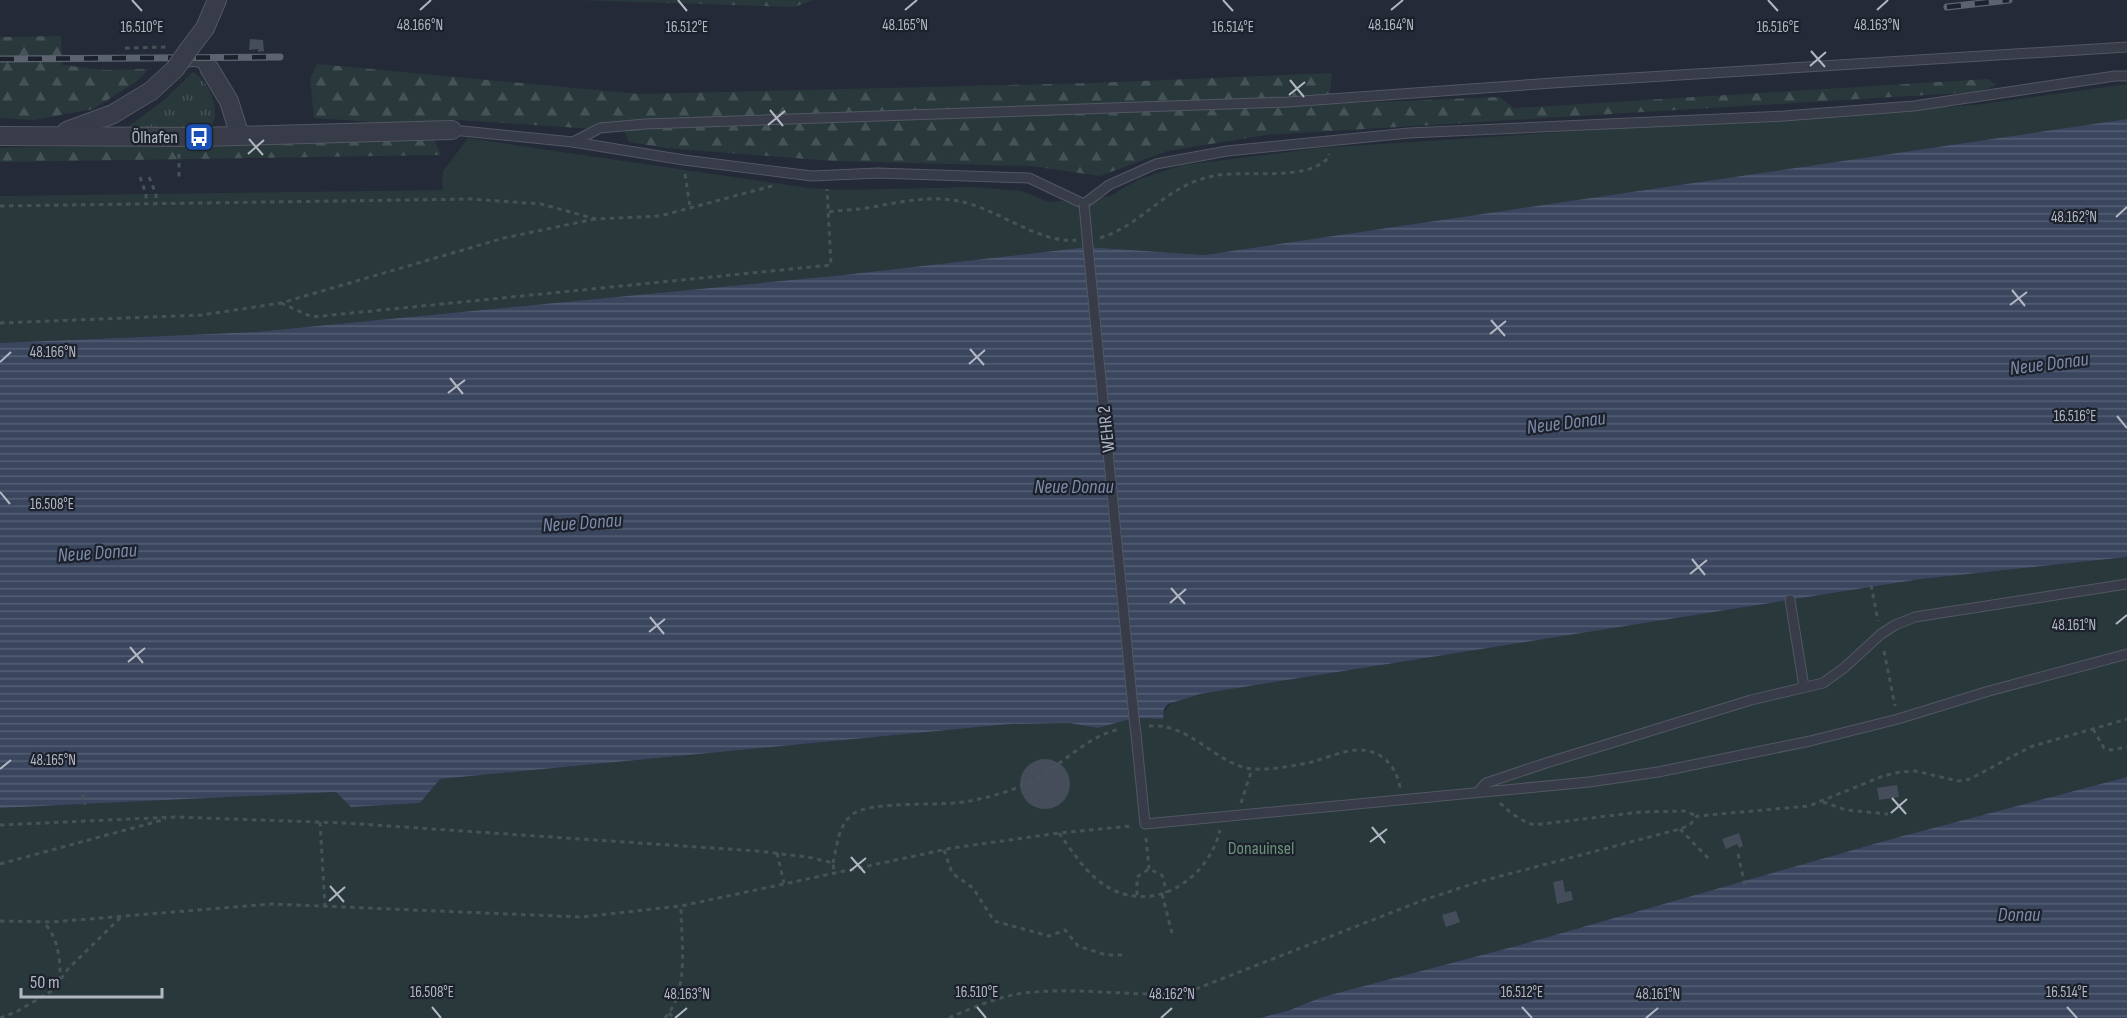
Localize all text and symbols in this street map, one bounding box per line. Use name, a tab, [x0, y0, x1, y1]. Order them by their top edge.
text: 48.166°N	[397, 16, 443, 35]
text: 48.165°N	[882, 16, 928, 35]
text: 48.164°N	[1368, 16, 1414, 35]
text: 48.163°N	[1854, 16, 1900, 35]
text: 16.510°E	[121, 18, 163, 37]
text: 16.512°E	[666, 18, 708, 37]
text: 16.514°E	[1212, 18, 1254, 37]
text: 16.516°E	[1757, 18, 1799, 37]
bus stop icon: Ölhafen	[183, 121, 215, 153]
place label: Ölhafen	[131, 127, 178, 148]
text: 48.162°N	[2051, 208, 2097, 227]
text: 48.166°N	[30, 343, 76, 362]
water label: Neue Donau	[2008, 347, 2091, 381]
street label: WEHR 2	[1094, 405, 1119, 453]
water label: Neue Donau	[1525, 406, 1608, 440]
text: 16.516°E	[2054, 407, 2096, 426]
water label: Neue Donau	[1034, 475, 1114, 499]
text: 16.508°E	[30, 495, 74, 514]
water label: Neue Donau	[542, 508, 623, 538]
water label: Neue Donau	[57, 538, 138, 568]
text: 48.161°N	[2052, 616, 2096, 635]
text: 48.165°N	[30, 751, 76, 770]
park label: Donauinsel	[1228, 838, 1294, 859]
water label: Donau	[1998, 903, 2041, 927]
scale bar	[21, 961, 162, 999]
text: 50 m	[30, 972, 60, 993]
text: 16.508°E	[410, 983, 454, 1002]
text: 16.510°E	[956, 983, 998, 1002]
text: 16.512°E	[1501, 983, 1543, 1002]
text: 16.514°E	[2046, 983, 2088, 1002]
text: 48.163°N	[664, 985, 710, 1004]
text: 48.162°N	[1149, 985, 1195, 1004]
text: 48.161°N	[1636, 985, 1680, 1004]

